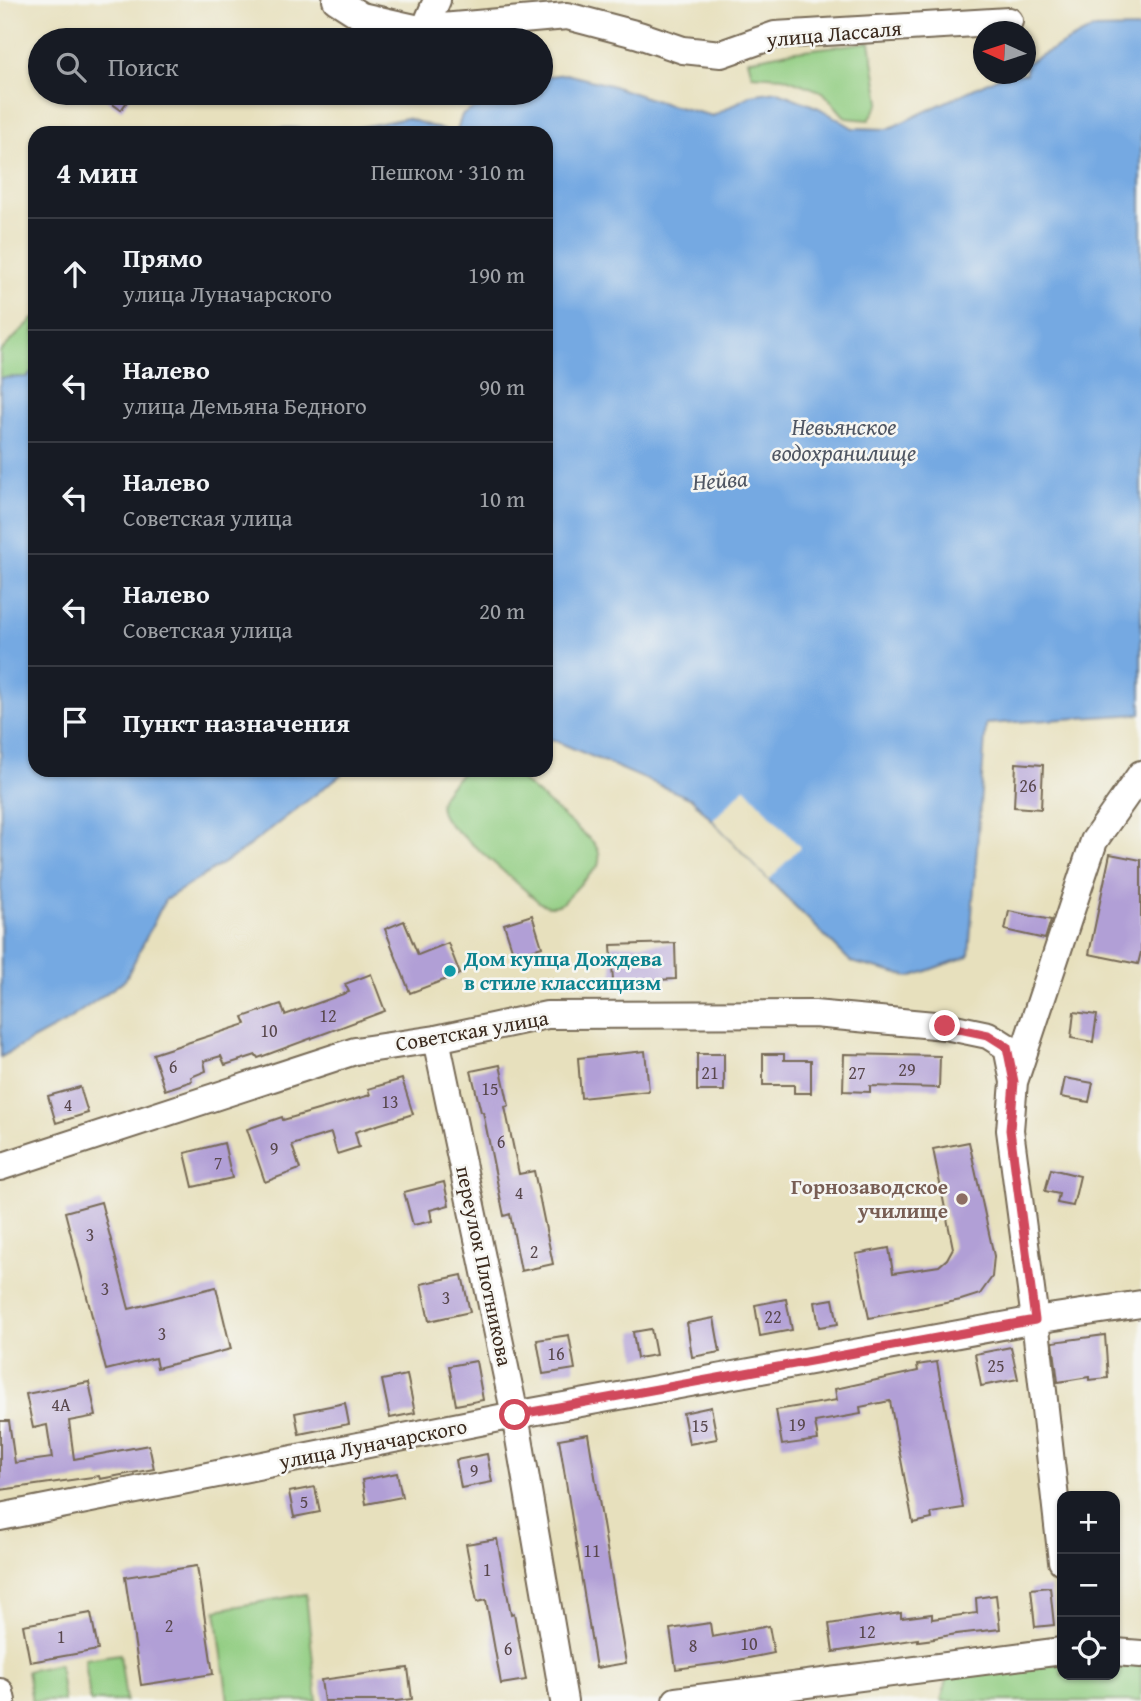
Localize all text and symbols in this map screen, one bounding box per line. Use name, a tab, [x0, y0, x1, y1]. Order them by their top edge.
street label: улица Лассаля	[764, 12, 903, 55]
north arrow	[973, 21, 1036, 84]
search box	[28, 28, 553, 105]
text: Поиск	[108, 47, 179, 86]
icon: search	[52, 48, 90, 86]
text: 4 мин	[56, 150, 138, 194]
text: Пешком · 310 m	[371, 155, 525, 188]
text: Прямо	[123, 238, 203, 277]
icon: ahead	[56, 255, 94, 293]
text: 190 m	[468, 258, 525, 291]
text: улица Луначарского	[123, 277, 332, 310]
text: Налево	[123, 350, 210, 389]
icon: left	[56, 367, 94, 405]
text: 90 m	[479, 370, 525, 403]
text: улица Демьяна Бедного	[123, 389, 367, 422]
water label: Невьянское водохранилище	[772, 410, 916, 469]
water label: Нейва	[691, 461, 749, 498]
text: Налево	[123, 462, 210, 501]
icon: left	[56, 479, 94, 517]
text: 10 m	[479, 482, 525, 515]
text: Советская улица	[123, 501, 292, 534]
text: Налево	[123, 574, 210, 613]
icon: left	[56, 591, 94, 629]
text: 20 m	[479, 594, 525, 627]
text: Советская улица	[123, 613, 292, 646]
icon: arrive	[56, 703, 94, 741]
text: Пункт назначения	[123, 703, 350, 742]
house number: 26	[1019, 772, 1037, 799]
place label: Дом купца Дождева в стиле классицизм	[463, 943, 662, 998]
marker: Дом купца Дождева в стиле классицизм	[442, 963, 458, 979]
house number: 12	[319, 1002, 337, 1029]
street label: Советская улица	[393, 1002, 551, 1059]
route end	[929, 1010, 960, 1041]
house number: 10	[260, 1017, 278, 1044]
house number: 6	[169, 1053, 177, 1080]
house number: 29	[898, 1056, 916, 1083]
house number: 21	[701, 1059, 719, 1086]
house number: 27	[848, 1059, 866, 1086]
house number: 15	[481, 1075, 499, 1102]
house number: 13	[381, 1088, 399, 1115]
house number: 4	[64, 1091, 72, 1118]
house number: 6	[497, 1128, 505, 1155]
house number: 9	[270, 1135, 278, 1162]
house number: 7	[214, 1149, 222, 1176]
street label: переулок Плотникова	[448, 1163, 521, 1369]
place label: Горнозаводское училище	[791, 1171, 948, 1226]
house number: 4	[515, 1179, 523, 1206]
marker: Горнозаводское училище	[954, 1191, 970, 1207]
house number: 3	[86, 1221, 94, 1248]
house number: 2	[530, 1238, 538, 1265]
house number: 3	[101, 1275, 109, 1302]
house number: 3	[442, 1284, 450, 1311]
house number: 22	[764, 1303, 782, 1330]
house number: 3	[158, 1320, 166, 1347]
house number: 16	[547, 1340, 565, 1367]
house number: 25	[987, 1352, 1005, 1379]
house number: 4А	[51, 1391, 71, 1418]
route start	[499, 1399, 530, 1430]
street label: улица Луначарского	[275, 1410, 469, 1477]
house number: 19	[788, 1411, 806, 1438]
house number: 15	[691, 1412, 709, 1439]
house number: 9	[470, 1457, 478, 1484]
house number: 5	[300, 1488, 308, 1515]
map controls	[1057, 1491, 1120, 1680]
button: +	[1057, 1491, 1120, 1554]
house number: 11	[583, 1537, 601, 1564]
button: −	[1057, 1554, 1120, 1617]
house number: 1	[483, 1556, 491, 1583]
house number: 2	[165, 1612, 173, 1639]
button: locate	[1057, 1617, 1120, 1680]
house number: 12	[858, 1618, 876, 1645]
house number: 1	[57, 1623, 65, 1650]
house number: 10	[740, 1630, 758, 1657]
house number: 8	[689, 1632, 697, 1659]
house number: 6	[504, 1635, 512, 1662]

